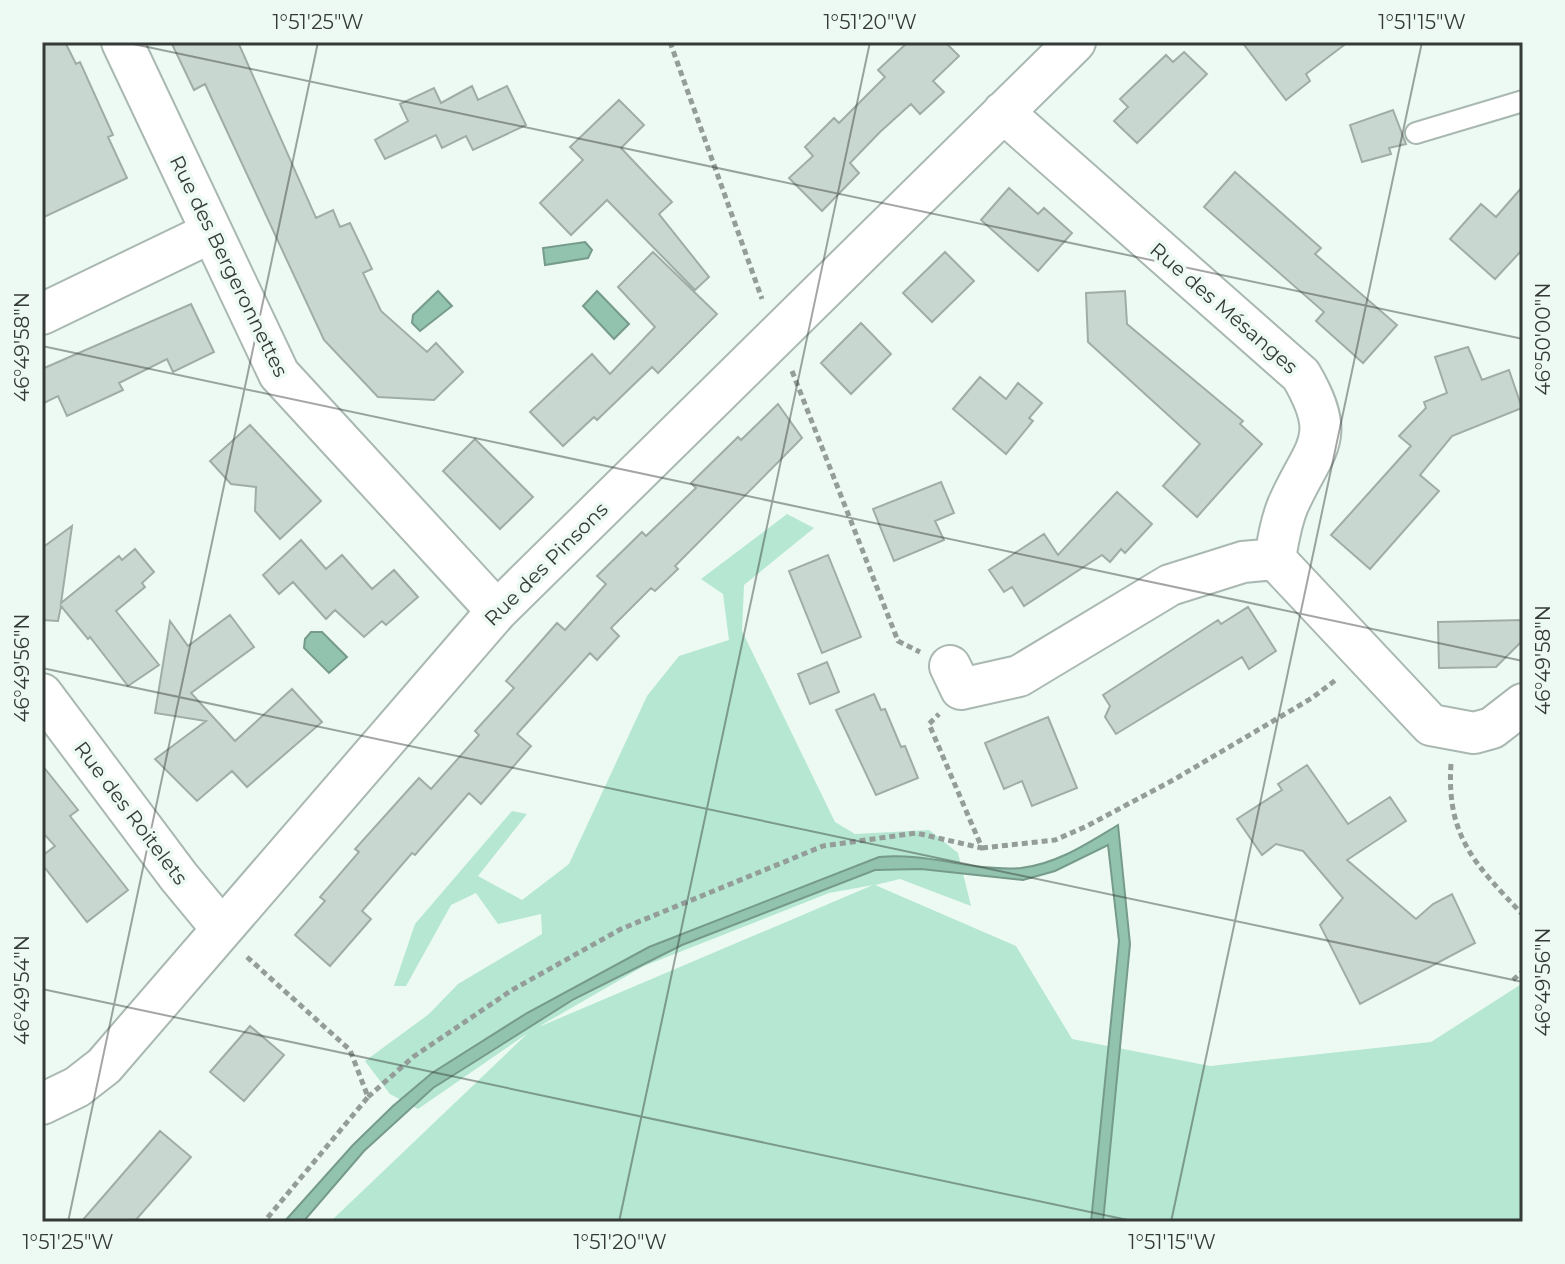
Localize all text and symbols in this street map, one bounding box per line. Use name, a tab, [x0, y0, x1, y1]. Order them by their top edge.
text: 1°51'25"W	[272, 10, 364, 34]
text: 1°51'20"W	[823, 10, 917, 34]
text: 1°51'15"W	[1378, 10, 1466, 34]
street label: Rue des Bergeronnettes	[165, 151, 293, 381]
street label: Rue des Mésanges	[1145, 237, 1303, 379]
text: 46°50'00"N	[1531, 283, 1555, 395]
text: 46°49'58"N	[10, 292, 34, 402]
street label: Rue des Pinsons	[479, 497, 613, 631]
text: 46°49'58"N	[1531, 605, 1555, 715]
text: 46°49'56"N	[10, 613, 34, 723]
street label: Rue des Roitelets	[69, 737, 193, 890]
text: 46°49'56"N	[1531, 927, 1555, 1037]
text: 46°49'54"N	[10, 935, 34, 1045]
text: 1°51'25"W	[22, 1230, 114, 1254]
text: 1°51'20"W	[573, 1230, 667, 1254]
text: 1°51'15"W	[1128, 1230, 1216, 1254]

